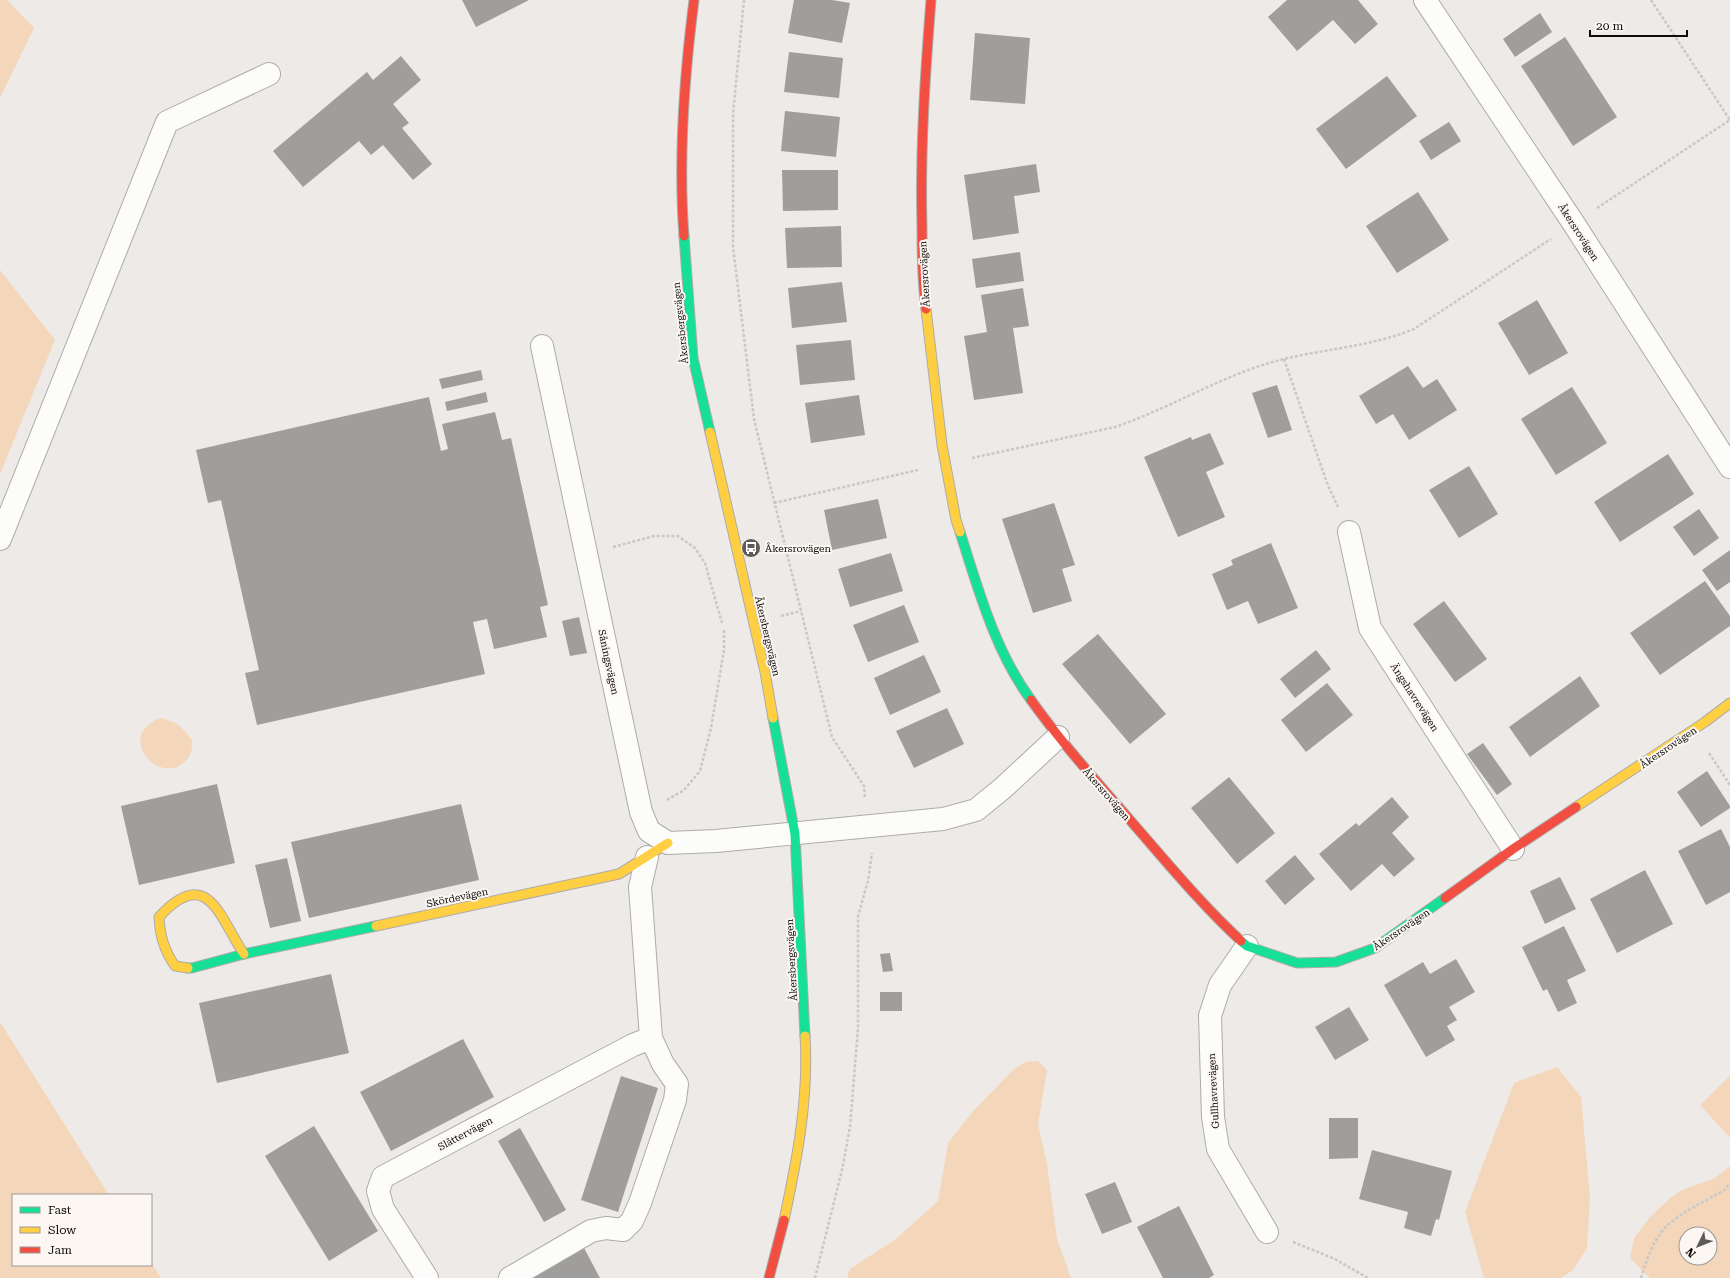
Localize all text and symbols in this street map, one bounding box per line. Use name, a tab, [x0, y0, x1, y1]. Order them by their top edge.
scale bar	[1590, 12, 1687, 38]
text: 20 m	[1596, 19, 1623, 33]
street label: Åkersrovägen	[1556, 201, 1602, 263]
street label: Åkersrovägen	[916, 240, 932, 307]
street label: Åkersbergsvägen	[670, 281, 690, 364]
bus stop icon: Åkersrovägen	[740, 537, 762, 559]
place label: Åkersrovägen	[765, 542, 831, 554]
street label: Åkersbergsvägen	[753, 595, 783, 678]
street label: Såningsvägen	[596, 628, 621, 696]
street label: Ängshavrevägen	[1388, 661, 1441, 734]
street label: Åkersrovägen	[1637, 723, 1699, 770]
street label: Åkersrovägen	[1081, 765, 1133, 823]
street label: Skördevägen	[425, 885, 489, 909]
street label: Åkersrovägen	[1370, 905, 1432, 952]
street label: Åkersbergsvägen	[783, 918, 799, 1001]
street label: Gullhavrevägen	[1206, 1052, 1221, 1129]
street label: Slåttervägen	[436, 1114, 495, 1152]
legend	[12, 1194, 152, 1266]
text: Fast	[48, 1203, 72, 1217]
text: Slow	[48, 1223, 76, 1237]
north arrow	[1678, 1226, 1718, 1266]
text: Jam	[48, 1243, 72, 1257]
text: N	[1683, 1245, 1699, 1260]

